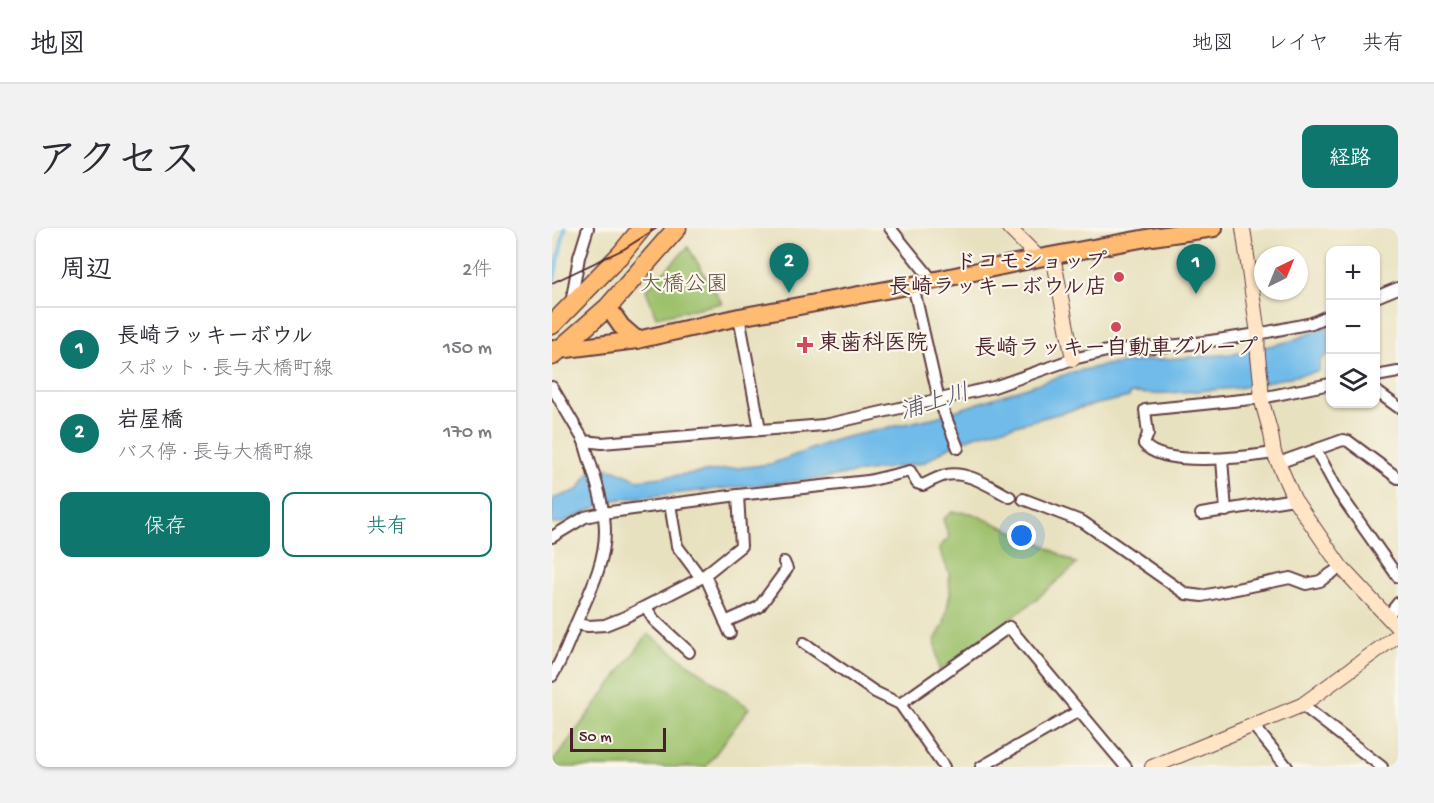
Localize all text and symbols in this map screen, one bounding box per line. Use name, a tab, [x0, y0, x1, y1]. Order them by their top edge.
text: 地図	[30, 30, 86, 63]
text: 地図	[1192, 33, 1234, 58]
text: レイヤ	[1267, 33, 1329, 58]
text: 共有	[1362, 33, 1404, 58]
button: 経路	[1302, 125, 1398, 188]
text: アクセス	[36, 140, 201, 189]
pin: 2	[770, 244, 808, 293]
pin: 1	[1176, 244, 1216, 294]
north arrow	[1254, 246, 1308, 300]
map controls	[1326, 246, 1380, 408]
button: +	[1326, 246, 1380, 300]
place label: ドコモショップ 長崎ラッキーボウル店	[889, 250, 1107, 302]
text: 周辺	[60, 257, 112, 288]
text: 2件	[462, 260, 492, 283]
marker: ドコモショップ 長崎ラッキーボウル店	[1112, 270, 1126, 284]
park label: 大橋公園	[640, 272, 728, 299]
button: −	[1326, 300, 1380, 354]
marker: 長崎ラッキー自動車グループ	[1109, 320, 1123, 334]
text: 長崎ラッキーボウル	[117, 325, 313, 351]
place label: 東歯科医院	[818, 330, 928, 358]
place label: 長崎ラッキー自動車グループ	[974, 335, 1258, 363]
marker: 東歯科医院	[796, 336, 814, 354]
text: 1	[75, 338, 84, 361]
text: 150 m	[443, 338, 492, 361]
button: layers	[1326, 354, 1380, 408]
text: スポット · 長与大橋町線	[117, 359, 333, 382]
water label: 浦上川	[896, 379, 974, 428]
text: 岩屋橋	[117, 409, 183, 435]
text: 2	[75, 422, 84, 445]
text: 170 m	[443, 422, 492, 445]
text: バス停 · 長与大橋町線	[117, 443, 313, 466]
button: 保存	[60, 492, 270, 557]
button: 共有	[282, 492, 492, 557]
your location	[1007, 521, 1036, 550]
scale bar	[570, 725, 666, 752]
text: 50 m	[579, 729, 612, 748]

